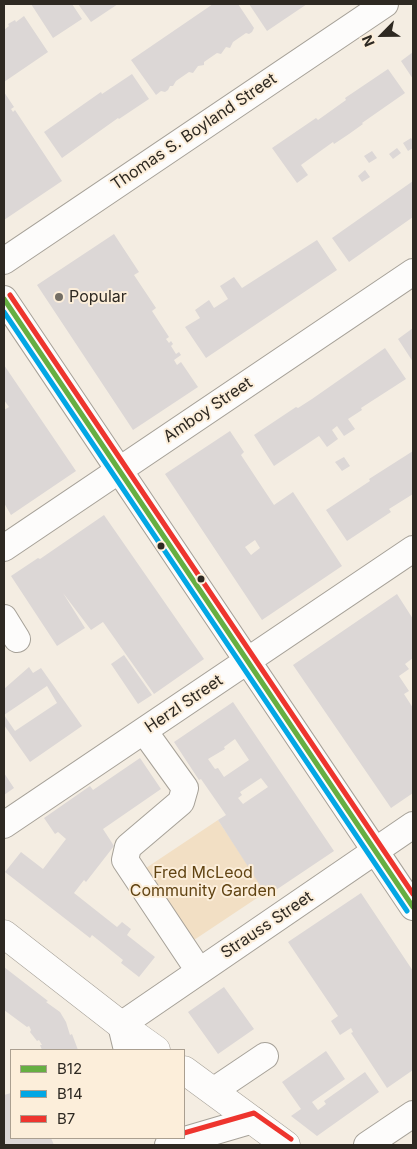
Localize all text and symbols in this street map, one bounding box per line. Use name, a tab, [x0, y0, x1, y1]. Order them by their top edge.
north arrow	[357, 10, 407, 60]
text: N	[358, 33, 378, 49]
street label: Thomas S. Boyland Street	[108, 69, 280, 195]
place label: Popular	[69, 287, 127, 307]
marker: Popular	[53, 291, 65, 303]
street label: Amboy Street	[160, 373, 256, 447]
unlabelled marker	[156, 541, 166, 551]
unlabelled marker	[196, 574, 206, 584]
street label: Herzl Street	[141, 671, 227, 737]
park label: Fred McLeod Community Garden	[130, 863, 276, 901]
street label: Strauss Street	[217, 887, 317, 963]
legend	[10, 1049, 185, 1139]
text: B12	[57, 1059, 82, 1078]
text: B14	[57, 1084, 83, 1103]
text: B7	[57, 1109, 75, 1128]

